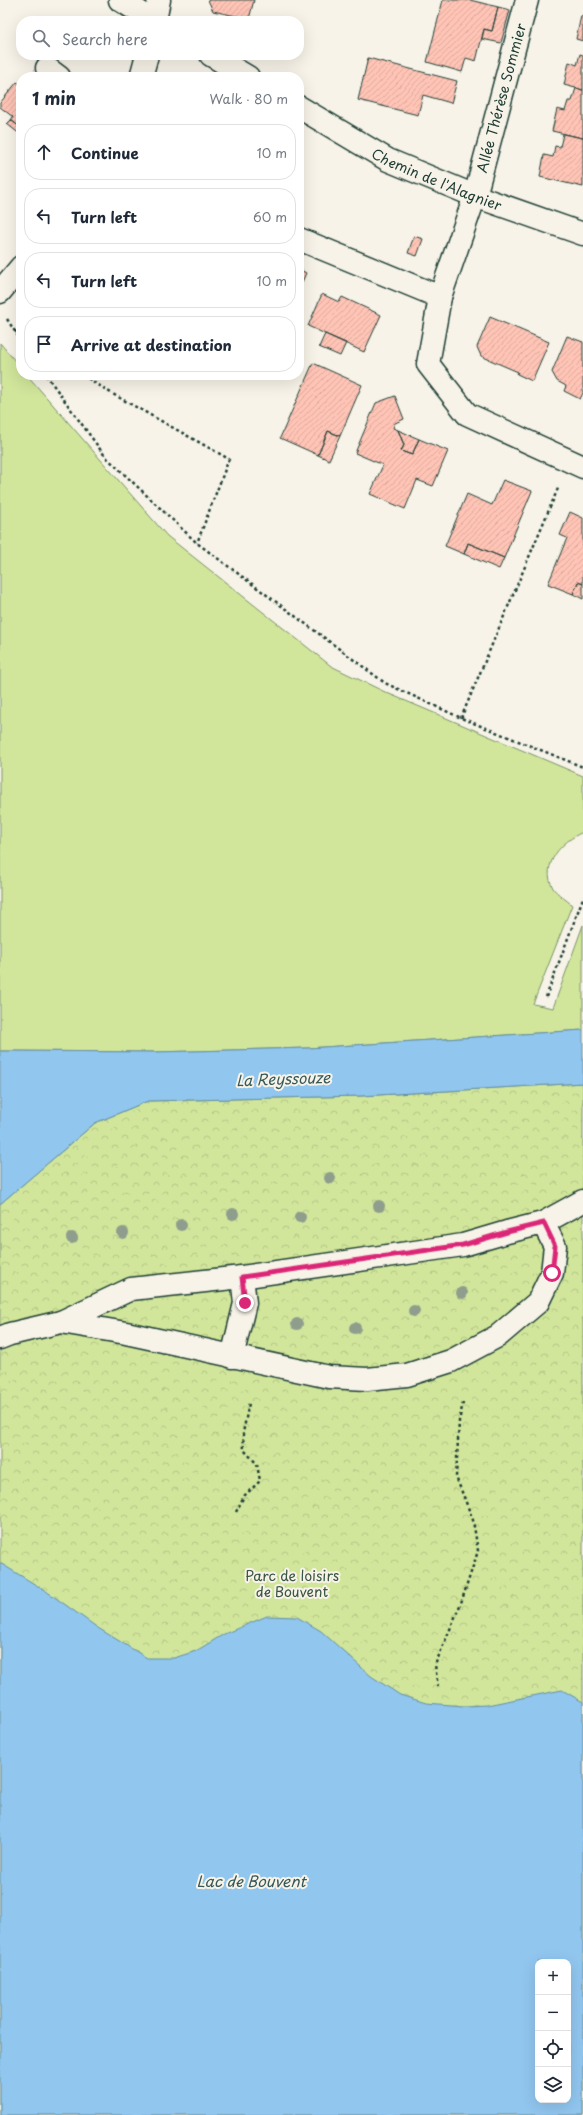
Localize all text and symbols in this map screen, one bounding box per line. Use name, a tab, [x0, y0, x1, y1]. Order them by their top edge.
search box	[16, 16, 304, 60]
street label: Allée Thérèse Sommier	[471, 20, 531, 175]
icon: search	[30, 27, 52, 49]
text: Search here	[62, 27, 148, 50]
text: 1 min	[32, 85, 76, 111]
text: Walk · 80 m	[210, 89, 288, 108]
icon: ahead	[33, 141, 55, 163]
text: Continue	[71, 141, 139, 164]
street label: Chemin de l'Alagnier	[368, 142, 505, 215]
text: 10 m	[257, 143, 287, 162]
icon: left	[33, 205, 55, 227]
text: Turn left	[71, 205, 137, 228]
text: 60 m	[253, 207, 287, 226]
icon: left	[33, 269, 55, 291]
text: Turn left	[71, 269, 137, 292]
text: 10 m	[257, 271, 287, 290]
icon: arrive	[33, 333, 55, 355]
text: Arrive at destination	[71, 333, 232, 356]
water label: La Reyssouze	[236, 1065, 331, 1091]
route start	[543, 1264, 561, 1282]
route end	[236, 1294, 254, 1312]
park label: Parc de loisirs de Bouvent	[245, 1565, 339, 1602]
water label: Lac de Bouvent	[196, 1869, 307, 1892]
map controls	[535, 1959, 571, 2103]
button: +	[535, 1959, 571, 1995]
button: −	[535, 1995, 571, 2031]
button: locate	[535, 2031, 571, 2067]
button: layers	[535, 2067, 571, 2103]

